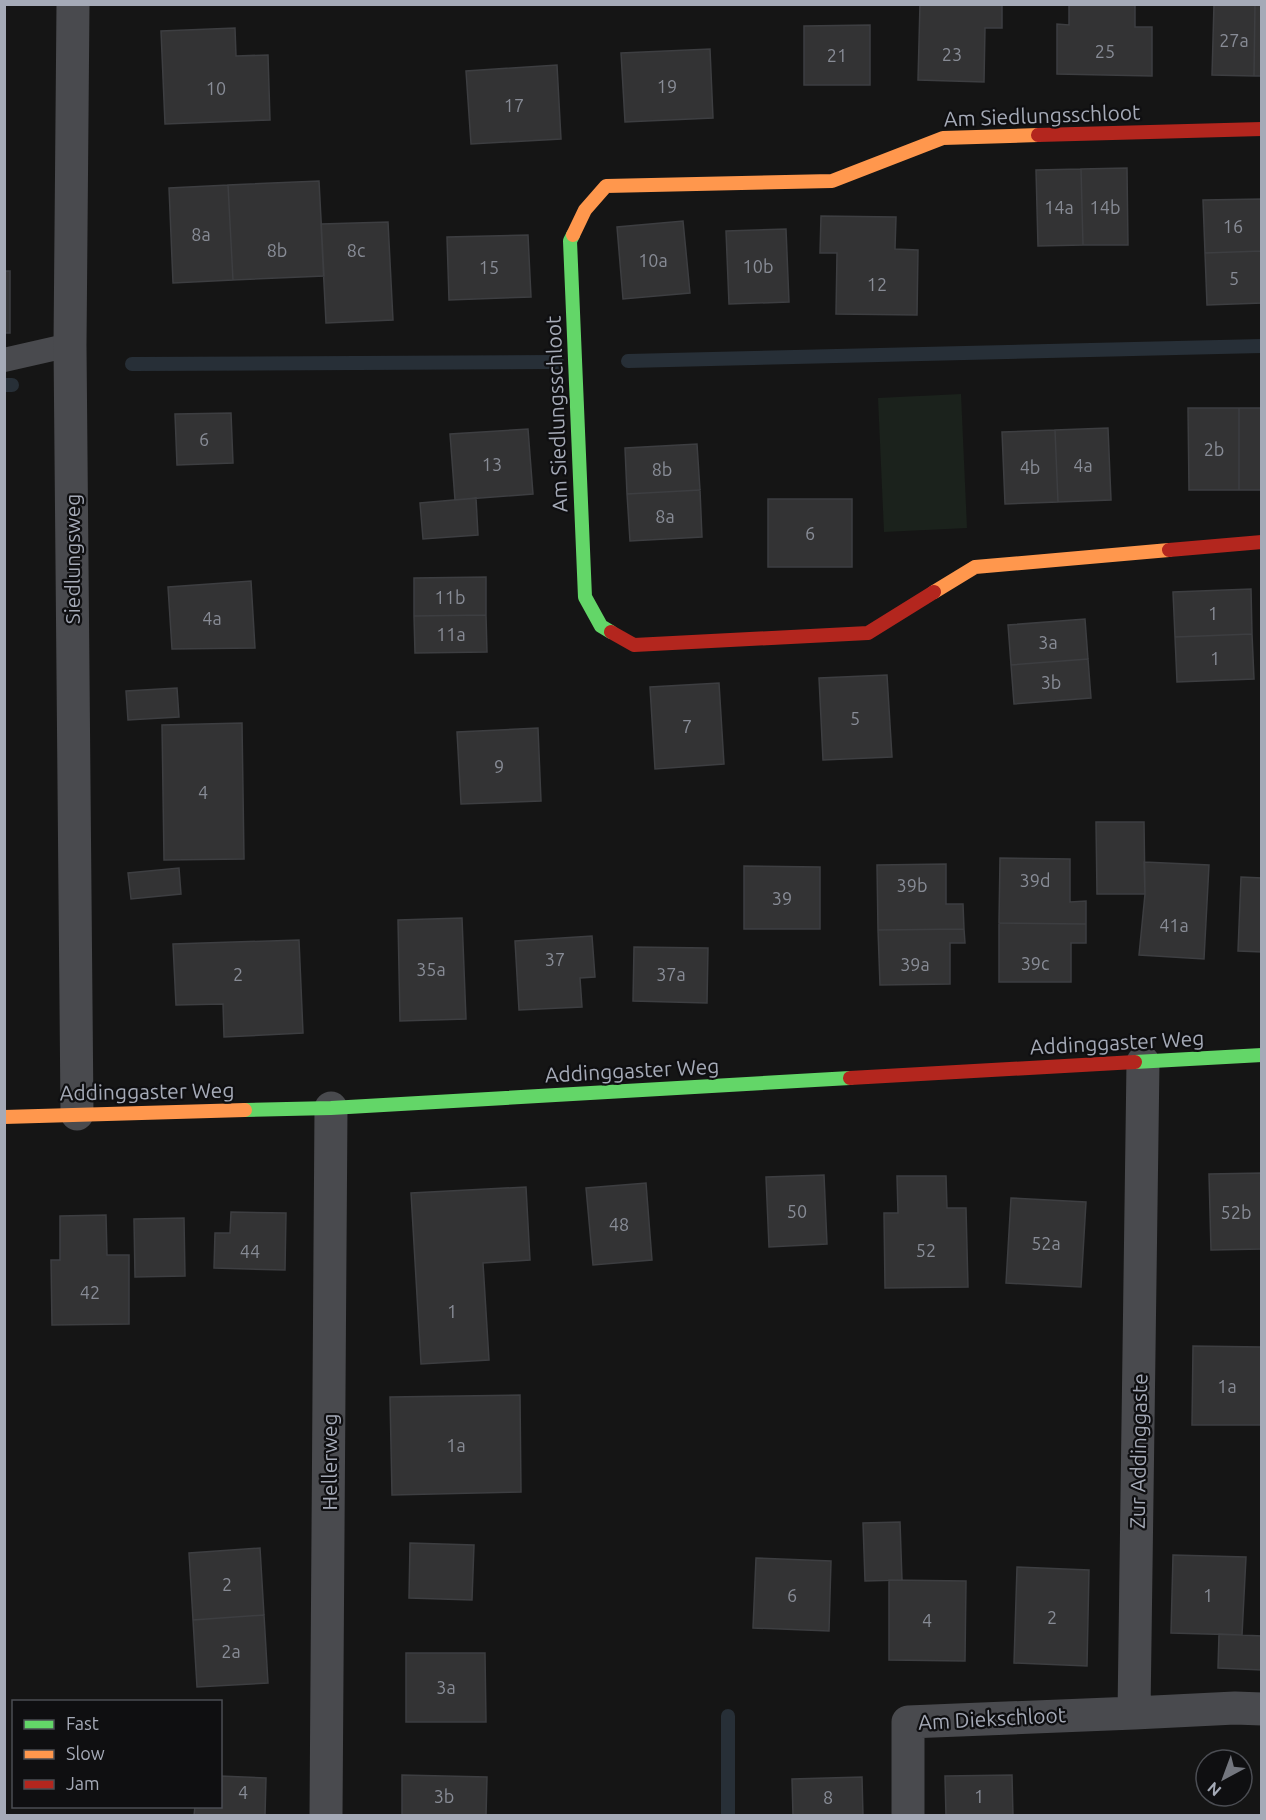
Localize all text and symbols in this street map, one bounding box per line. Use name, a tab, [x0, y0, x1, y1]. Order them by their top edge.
house number: 27a	[1219, 30, 1249, 50]
house number: 25	[1095, 41, 1115, 61]
house number: 23	[942, 44, 962, 64]
house number: 21	[827, 45, 847, 65]
house number: 19	[657, 76, 677, 96]
house number: 10	[206, 78, 226, 98]
house number: 17	[504, 95, 524, 115]
street label: Am Siedlungsschloot	[943, 100, 1141, 130]
house number: 14a	[1044, 197, 1074, 217]
house number: 14b	[1090, 197, 1120, 217]
house number: 16	[1223, 216, 1243, 236]
house number: 8a	[191, 224, 211, 244]
house number: 8b	[267, 240, 287, 260]
house number: 8c	[347, 240, 365, 260]
house number: 10a	[638, 250, 668, 270]
house number: 10b	[743, 256, 773, 276]
house number: 15	[479, 257, 499, 277]
house number: 5	[1229, 268, 1239, 288]
house number: 12	[867, 274, 887, 294]
street label: Am Siedlungsschloot	[541, 315, 571, 513]
house number: 6	[199, 429, 209, 449]
house number: 2b	[1204, 439, 1224, 459]
house number: 13	[482, 454, 502, 474]
house number: 4a	[1073, 455, 1093, 475]
house number: 4b	[1020, 457, 1040, 477]
house number: 8b	[652, 459, 672, 479]
street label: Siedlungsweg	[60, 494, 84, 624]
house number: 8a	[655, 506, 675, 526]
house number: 6	[805, 523, 815, 543]
house number: 11b	[435, 587, 465, 607]
house number: 1	[1208, 603, 1218, 623]
house number: 4a	[202, 608, 222, 628]
house number: 11a	[436, 624, 466, 644]
house number: 3a	[1038, 632, 1058, 652]
house number: 1	[1210, 648, 1220, 668]
house number: 3b	[1041, 672, 1061, 692]
house number: 5	[850, 708, 860, 728]
house number: 7	[682, 716, 692, 736]
house number: 9	[494, 756, 504, 776]
house number: 4	[198, 782, 208, 802]
house number: 39d	[1020, 870, 1050, 890]
house number: 39b	[897, 875, 927, 895]
house number: 39	[772, 888, 792, 908]
house number: 41a	[1159, 915, 1189, 935]
house number: 37	[545, 949, 565, 969]
house number: 39c	[1021, 953, 1049, 973]
house number: 39a	[900, 954, 930, 974]
house number: 35a	[416, 959, 446, 979]
house number: 2	[233, 964, 243, 984]
house number: 37a	[656, 964, 686, 984]
street label: Addinggaster Weg	[1029, 1025, 1205, 1059]
street label: Addinggaster Weg	[544, 1053, 720, 1087]
street label: Addinggaster Weg	[59, 1077, 235, 1105]
house number: 50	[787, 1201, 807, 1221]
house number: 52b	[1221, 1202, 1251, 1222]
house number: 48	[609, 1214, 629, 1234]
house number: 52a	[1031, 1233, 1061, 1253]
house number: 52	[916, 1240, 936, 1260]
house number: 44	[240, 1241, 260, 1261]
house number: 42	[80, 1282, 100, 1302]
house number: 1	[447, 1301, 457, 1321]
street label: Zur Addinggaste	[1125, 1373, 1151, 1529]
house number: 1a	[1217, 1376, 1237, 1396]
street label: Hellerweg	[317, 1413, 341, 1511]
house number: 1a	[446, 1435, 466, 1455]
house number: 2	[222, 1574, 232, 1594]
house number: 6	[787, 1585, 797, 1605]
house number: 1	[1203, 1585, 1213, 1605]
house number: 2	[1047, 1607, 1057, 1627]
house number: 4	[922, 1610, 932, 1630]
house number: 2a	[221, 1641, 241, 1661]
house number: 3a	[436, 1677, 456, 1697]
legend	[12, 1700, 222, 1808]
street label: Am Diekschloot	[918, 1702, 1066, 1734]
text: Fast	[66, 1713, 99, 1733]
text: Slow	[66, 1743, 105, 1763]
north arrow	[1194, 1748, 1254, 1808]
text: Jam	[66, 1773, 100, 1793]
text: N	[1204, 1779, 1225, 1800]
house number: 4	[238, 1782, 248, 1802]
house number: 3b	[434, 1786, 454, 1806]
house number: 1	[974, 1786, 984, 1806]
house number: 8	[823, 1787, 833, 1807]

